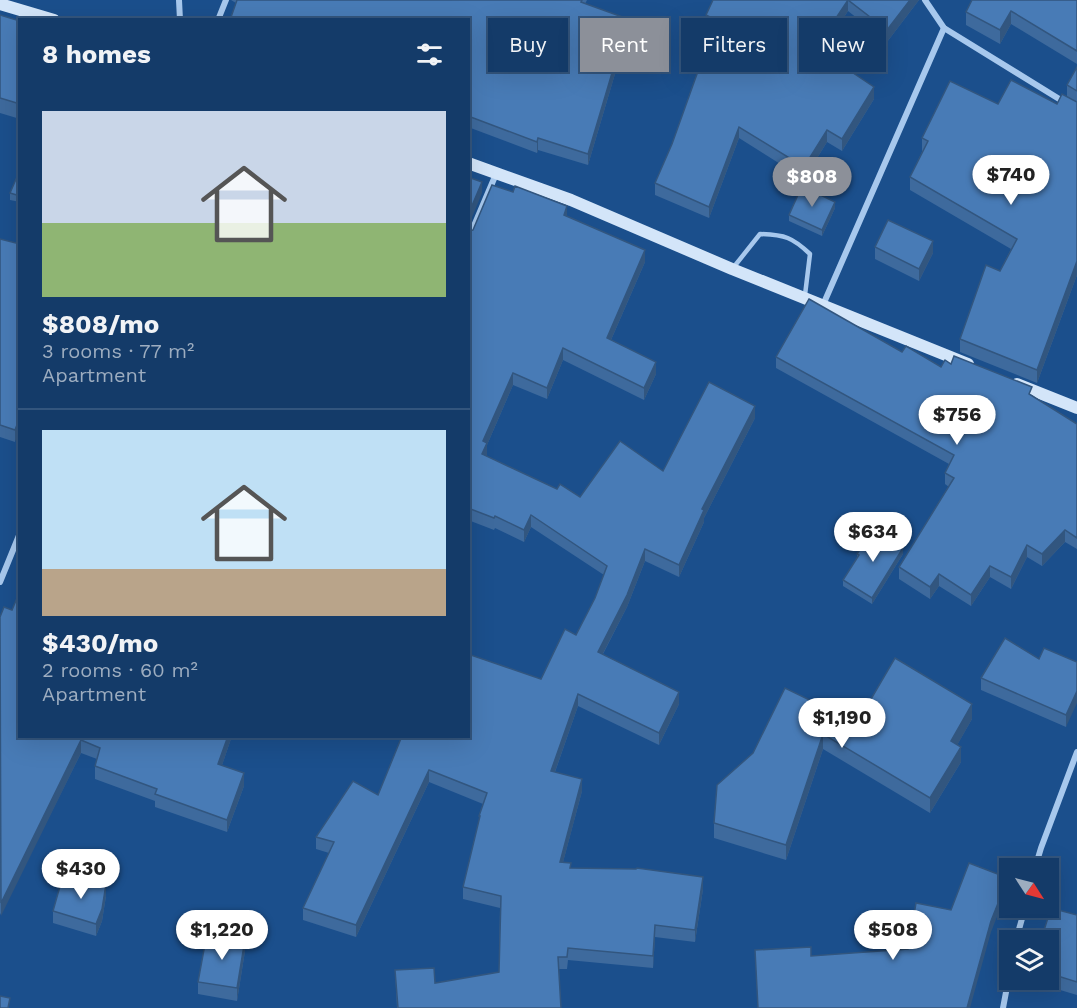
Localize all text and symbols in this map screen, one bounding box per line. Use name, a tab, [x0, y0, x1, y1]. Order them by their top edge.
chip: Buy	[488, 18, 568, 72]
chip: Rent	[580, 18, 669, 72]
chip: Filters	[681, 18, 787, 72]
chip: New	[799, 18, 886, 72]
icon: filters	[413, 38, 446, 71]
text: 8 homes	[42, 39, 151, 69]
icon: home	[190, 150, 298, 258]
pin: $740	[975, 155, 1047, 206]
pin: $808	[776, 157, 848, 208]
text: $740	[986, 162, 1036, 186]
text: $808	[787, 164, 837, 188]
text: $808/mo	[42, 309, 159, 339]
text: 3 rooms · 77 m²	[42, 339, 194, 363]
text: Apartment	[42, 363, 146, 387]
pin: $756	[921, 395, 993, 446]
text: $756	[933, 402, 981, 426]
icon: home	[190, 469, 298, 577]
pin: $634	[837, 512, 909, 563]
text: $634	[848, 519, 898, 543]
text: $430/mo	[42, 628, 158, 658]
text: 2 rooms · 60 m²	[42, 658, 198, 682]
text: Apartment	[42, 682, 146, 706]
pin: $1,190	[793, 698, 891, 749]
text: $1,190	[812, 705, 872, 729]
pin: $430	[45, 849, 117, 900]
text: $430	[56, 856, 106, 880]
north arrow	[999, 858, 1059, 918]
map controls	[999, 858, 1059, 990]
pin: $1,220	[173, 910, 271, 961]
pin: $508	[857, 910, 929, 961]
text: $1,220	[190, 917, 254, 941]
text: $508	[868, 917, 918, 941]
button: layers	[999, 930, 1059, 990]

